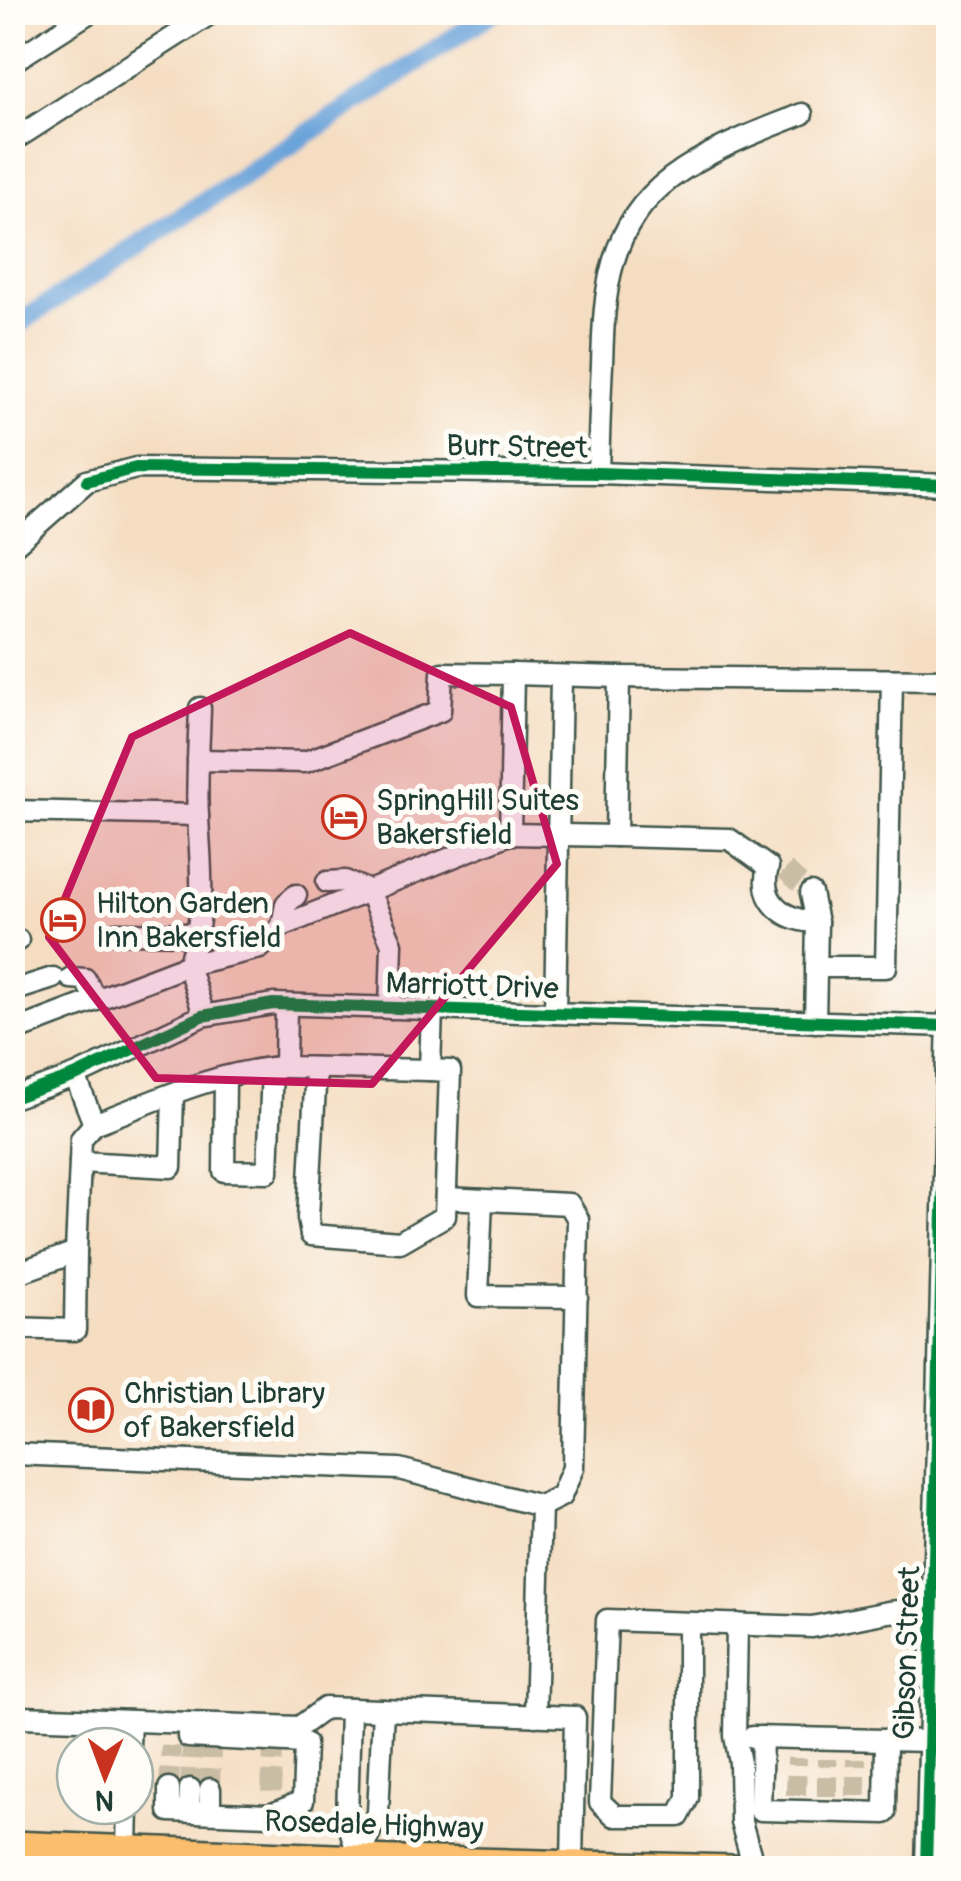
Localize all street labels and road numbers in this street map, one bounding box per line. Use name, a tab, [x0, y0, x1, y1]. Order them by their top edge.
street label: Burr Street	[446, 427, 589, 467]
street label: Marriott Drive	[385, 964, 559, 1008]
street label: Gibson Street	[885, 1564, 929, 1741]
street label: Rosedale Highway	[264, 1803, 485, 1847]

